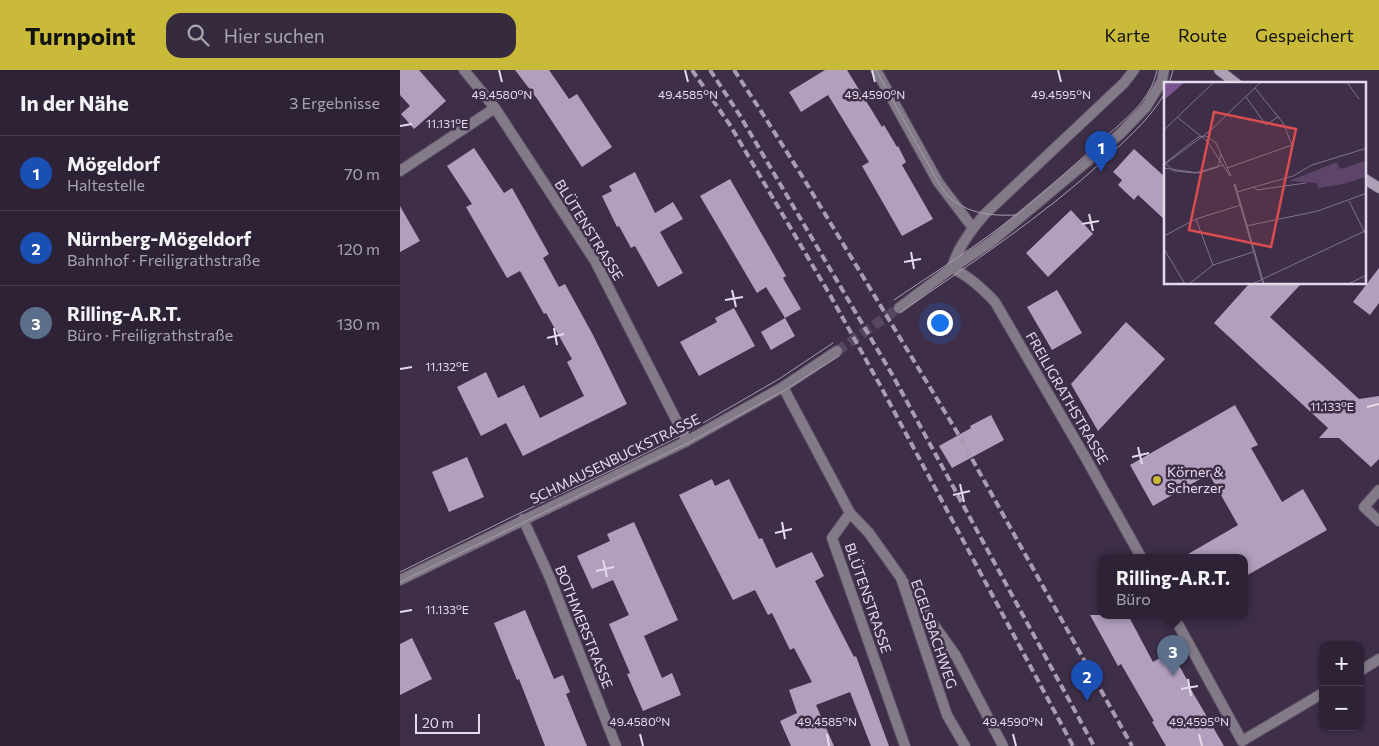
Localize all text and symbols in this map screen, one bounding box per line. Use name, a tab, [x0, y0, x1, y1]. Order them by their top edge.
search box	[166, 13, 516, 58]
text: Turnpoint	[25, 21, 136, 50]
icon: search	[184, 21, 212, 49]
text: Hier suchen	[224, 24, 325, 47]
text: Karte	[1105, 24, 1150, 46]
text: Route	[1178, 24, 1227, 46]
text: Gespeichert	[1255, 24, 1354, 46]
inset map	[1164, 82, 1366, 285]
text: 49.4580°N	[472, 87, 532, 101]
text: 49.4585°N	[658, 87, 718, 101]
text: 49.4590°N	[845, 87, 905, 101]
text: 49.4595°N	[1031, 87, 1091, 101]
text: In der Nähe	[20, 90, 129, 115]
text: 3 Ergebnisse	[289, 93, 380, 112]
text: 11.131°E	[426, 116, 468, 130]
pin: 1	[1085, 131, 1117, 172]
text: Mögeldorf	[67, 152, 160, 175]
text: 1	[32, 164, 40, 183]
text: 70 m	[344, 164, 380, 183]
text: Haltestelle	[67, 175, 145, 194]
street label: BLÜTENSTRASSE	[552, 176, 627, 283]
text: Nürnberg-Mögeldorf	[67, 227, 251, 250]
text: 2	[31, 239, 41, 258]
text: 120 m	[337, 239, 380, 258]
text: Bahnhof · Freiligrathstraße	[67, 250, 260, 269]
text: Rilling-A.R.T.	[67, 302, 181, 325]
your location	[927, 310, 953, 336]
text: 3	[31, 314, 41, 333]
text: 130 m	[337, 314, 380, 333]
text: Büro · Freiligrathstraße	[67, 325, 233, 344]
street label: FREILIGRATHSTRASSE	[1023, 329, 1112, 467]
text: 11.132°E	[425, 359, 469, 373]
text: 11.133°E	[1310, 399, 1354, 413]
street label: SCHMAUSENBUCKSTRASSE	[527, 410, 703, 507]
place label: Körner & Scherzer	[1167, 463, 1225, 496]
marker: Körner & Scherzer	[1151, 474, 1163, 486]
street label: BLÜTENSTRASSE	[842, 540, 895, 655]
popup	[1098, 554, 1248, 619]
street label: BOTHMERSTRASSE	[552, 563, 617, 691]
text: Rilling-A.R.T.	[1116, 566, 1230, 589]
street label: EGELSBACHWEG	[908, 577, 961, 691]
text: Büro	[1116, 589, 1151, 608]
text: 11.133°E	[425, 602, 469, 616]
pin: 3	[1157, 635, 1189, 676]
map controls	[1319, 641, 1364, 731]
button: +	[1319, 641, 1364, 686]
pin: 2	[1071, 660, 1103, 701]
button: −	[1319, 686, 1364, 731]
scale bar	[415, 711, 480, 734]
text: 20 m	[422, 714, 454, 731]
text: 49.4580°N	[610, 714, 670, 728]
text: 49.4585°N	[797, 714, 857, 728]
text: 49.4590°N	[983, 714, 1043, 728]
text: 49.4595°N	[1169, 714, 1229, 728]

